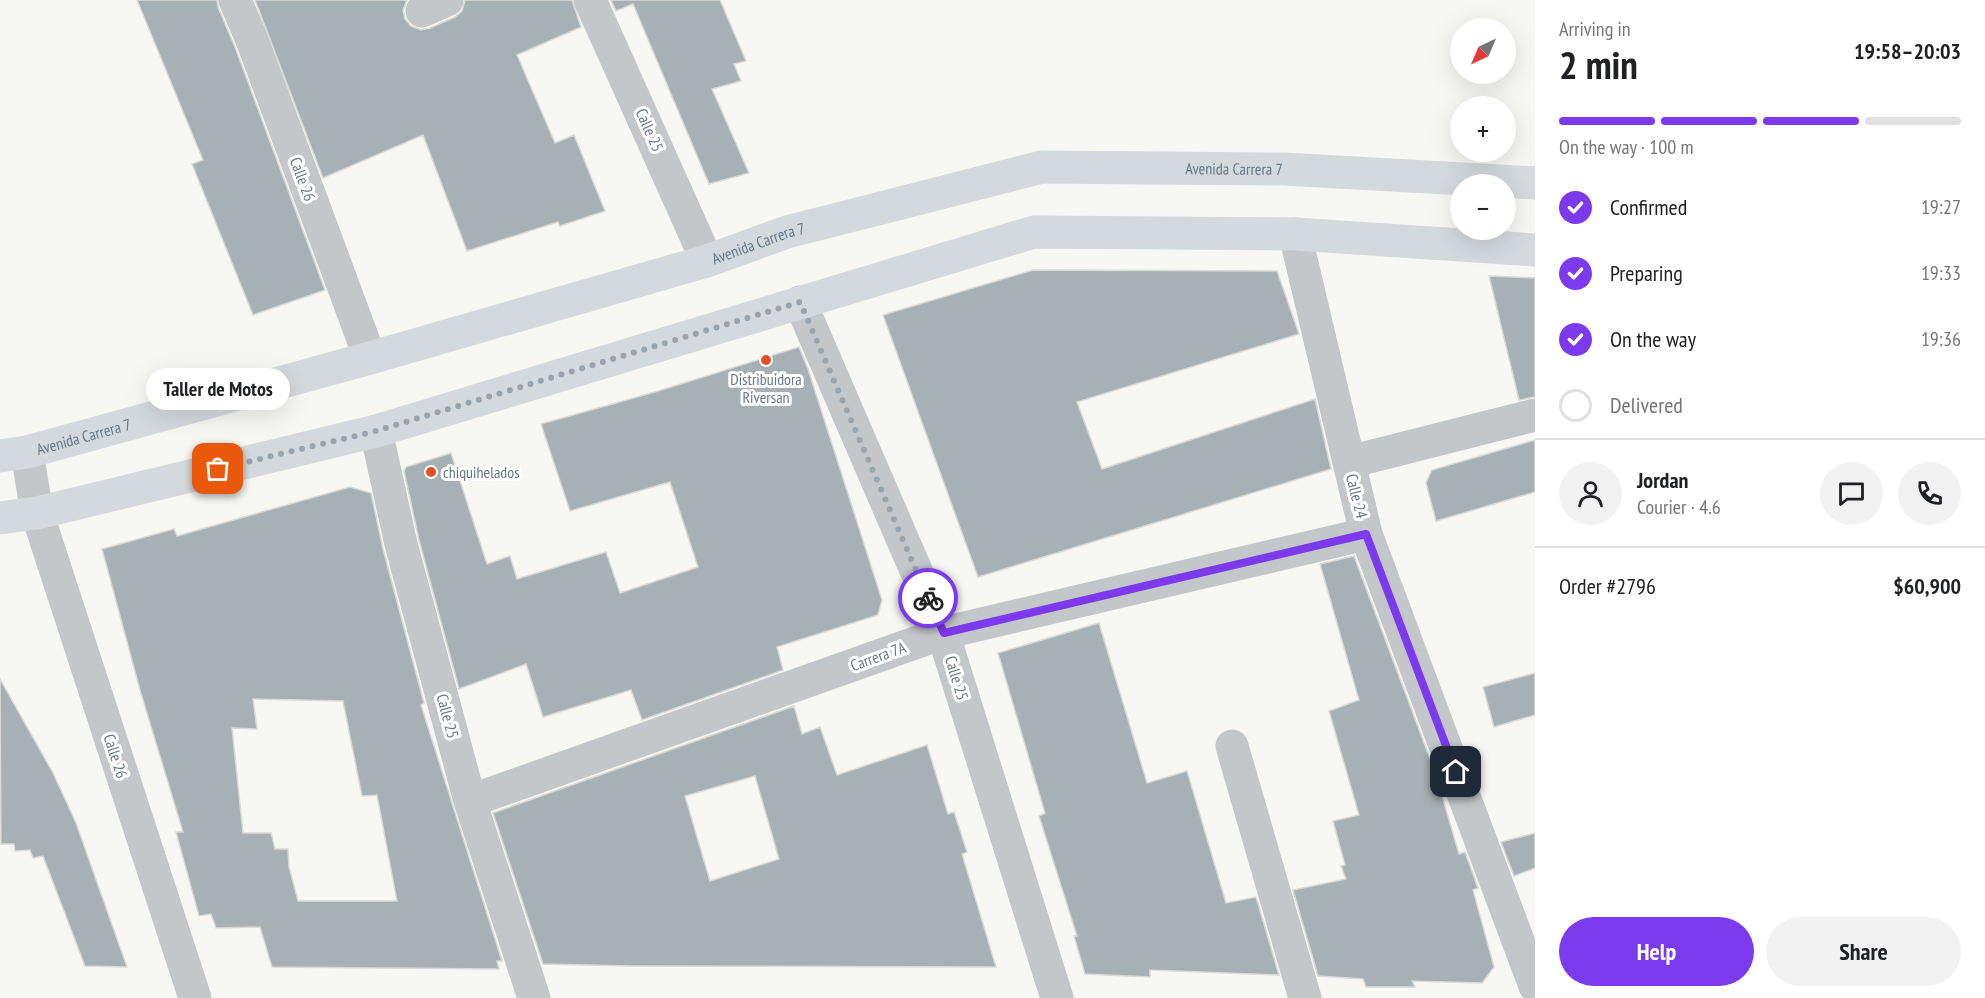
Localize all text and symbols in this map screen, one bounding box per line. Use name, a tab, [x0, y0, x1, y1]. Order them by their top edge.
text: Arriving in	[1559, 16, 1631, 42]
north arrow	[1450, 18, 1516, 84]
map controls	[1450, 18, 1516, 240]
text: 19:58–20:03	[1854, 37, 1961, 65]
text: 2 min	[1559, 39, 1638, 90]
button: +	[1450, 96, 1516, 162]
street label: Calle 25	[632, 105, 668, 155]
text: On the way · 100 m	[1559, 134, 1694, 160]
street label: Calle 26	[286, 154, 320, 204]
street label: Avenida Carrera 7	[1185, 158, 1283, 179]
button: −	[1450, 174, 1516, 240]
icon: check	[1559, 191, 1592, 224]
text: Confirmed	[1610, 193, 1687, 221]
text: 19:27	[1921, 194, 1961, 220]
street label: Avenida Carrera 7	[709, 218, 807, 268]
icon: check	[1559, 257, 1592, 290]
text: Preparing	[1610, 259, 1683, 287]
text: 19:33	[1921, 260, 1961, 286]
icon: check	[1559, 323, 1592, 356]
text: On the way	[1610, 325, 1696, 353]
text: 19:36	[1921, 326, 1961, 352]
marker: Distribuidora Riversan	[759, 353, 773, 367]
callout: Taller de Motos	[146, 367, 290, 409]
place label: Distribuidora Riversan	[730, 369, 802, 407]
text: Taller de Motos	[163, 376, 273, 402]
text: Delivered	[1610, 391, 1683, 419]
street label: Avenida Carrera 7	[34, 414, 133, 459]
pin	[192, 443, 243, 494]
icon: bag	[201, 452, 234, 485]
place label: chiquihelados	[443, 462, 520, 482]
button: person	[1559, 462, 1622, 525]
button: chat	[1820, 462, 1883, 525]
button: phone	[1898, 462, 1961, 525]
marker: chiquihelados	[424, 465, 438, 479]
text: Jordan	[1637, 466, 1688, 494]
street label: Calle 24	[1342, 472, 1372, 520]
text: Courier · 4.6	[1637, 494, 1721, 520]
courier	[898, 568, 958, 628]
text: Order #2796	[1559, 572, 1656, 600]
text: $60,900	[1893, 572, 1961, 600]
icon: bike	[912, 582, 945, 615]
street label: Carrera 7A	[848, 637, 909, 675]
street label: Calle 25	[941, 653, 973, 703]
street label: Calle 25	[432, 691, 464, 741]
street label: Calle 26	[99, 731, 133, 781]
pin	[1430, 746, 1481, 797]
icon: home	[1439, 755, 1472, 788]
button: Help	[1559, 917, 1754, 986]
button: Share	[1766, 917, 1961, 986]

